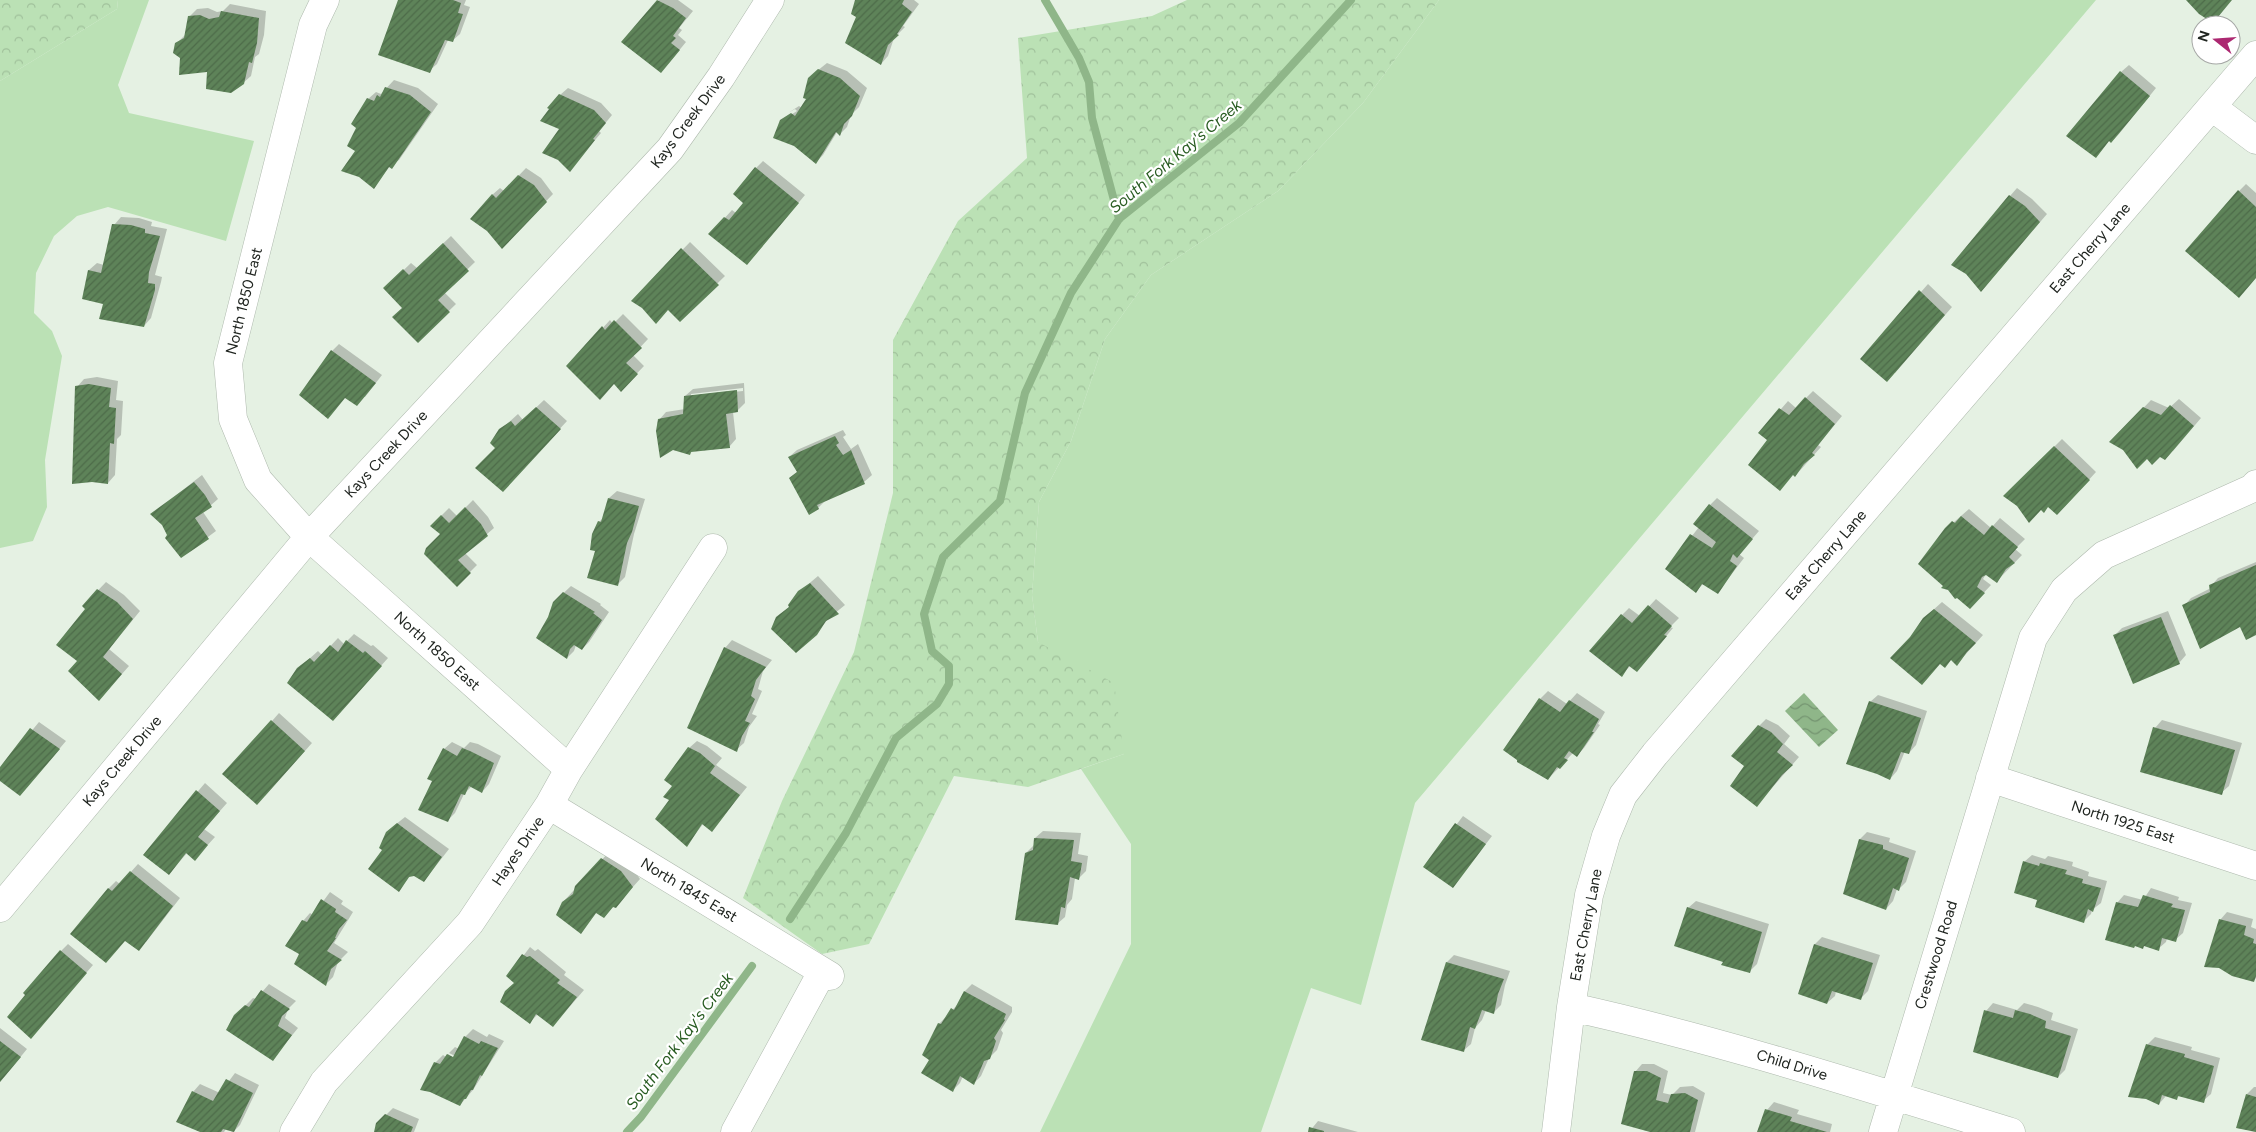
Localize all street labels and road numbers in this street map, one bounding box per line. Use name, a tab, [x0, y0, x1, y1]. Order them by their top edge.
street label: Kays Creek Drive	[647, 70, 729, 172]
street label: East Cherry Lane	[2046, 199, 2134, 297]
street label: North 1850 East	[222, 245, 266, 356]
street label: Kays Creek Drive	[341, 407, 431, 501]
street label: East Cherry Lane	[1782, 506, 1870, 604]
street label: North 1850 East	[390, 608, 484, 695]
street label: Kays Creek Drive	[79, 712, 165, 810]
street label: North 1925 East	[2069, 797, 2177, 847]
street label: Hayes Drive	[488, 813, 548, 889]
street label: North 1845 East	[637, 854, 741, 926]
street label: East Cherry Lane	[1566, 867, 1606, 983]
street label: Crestwood Road	[1911, 898, 1961, 1012]
street label: Child Drive	[1754, 1046, 1830, 1084]

